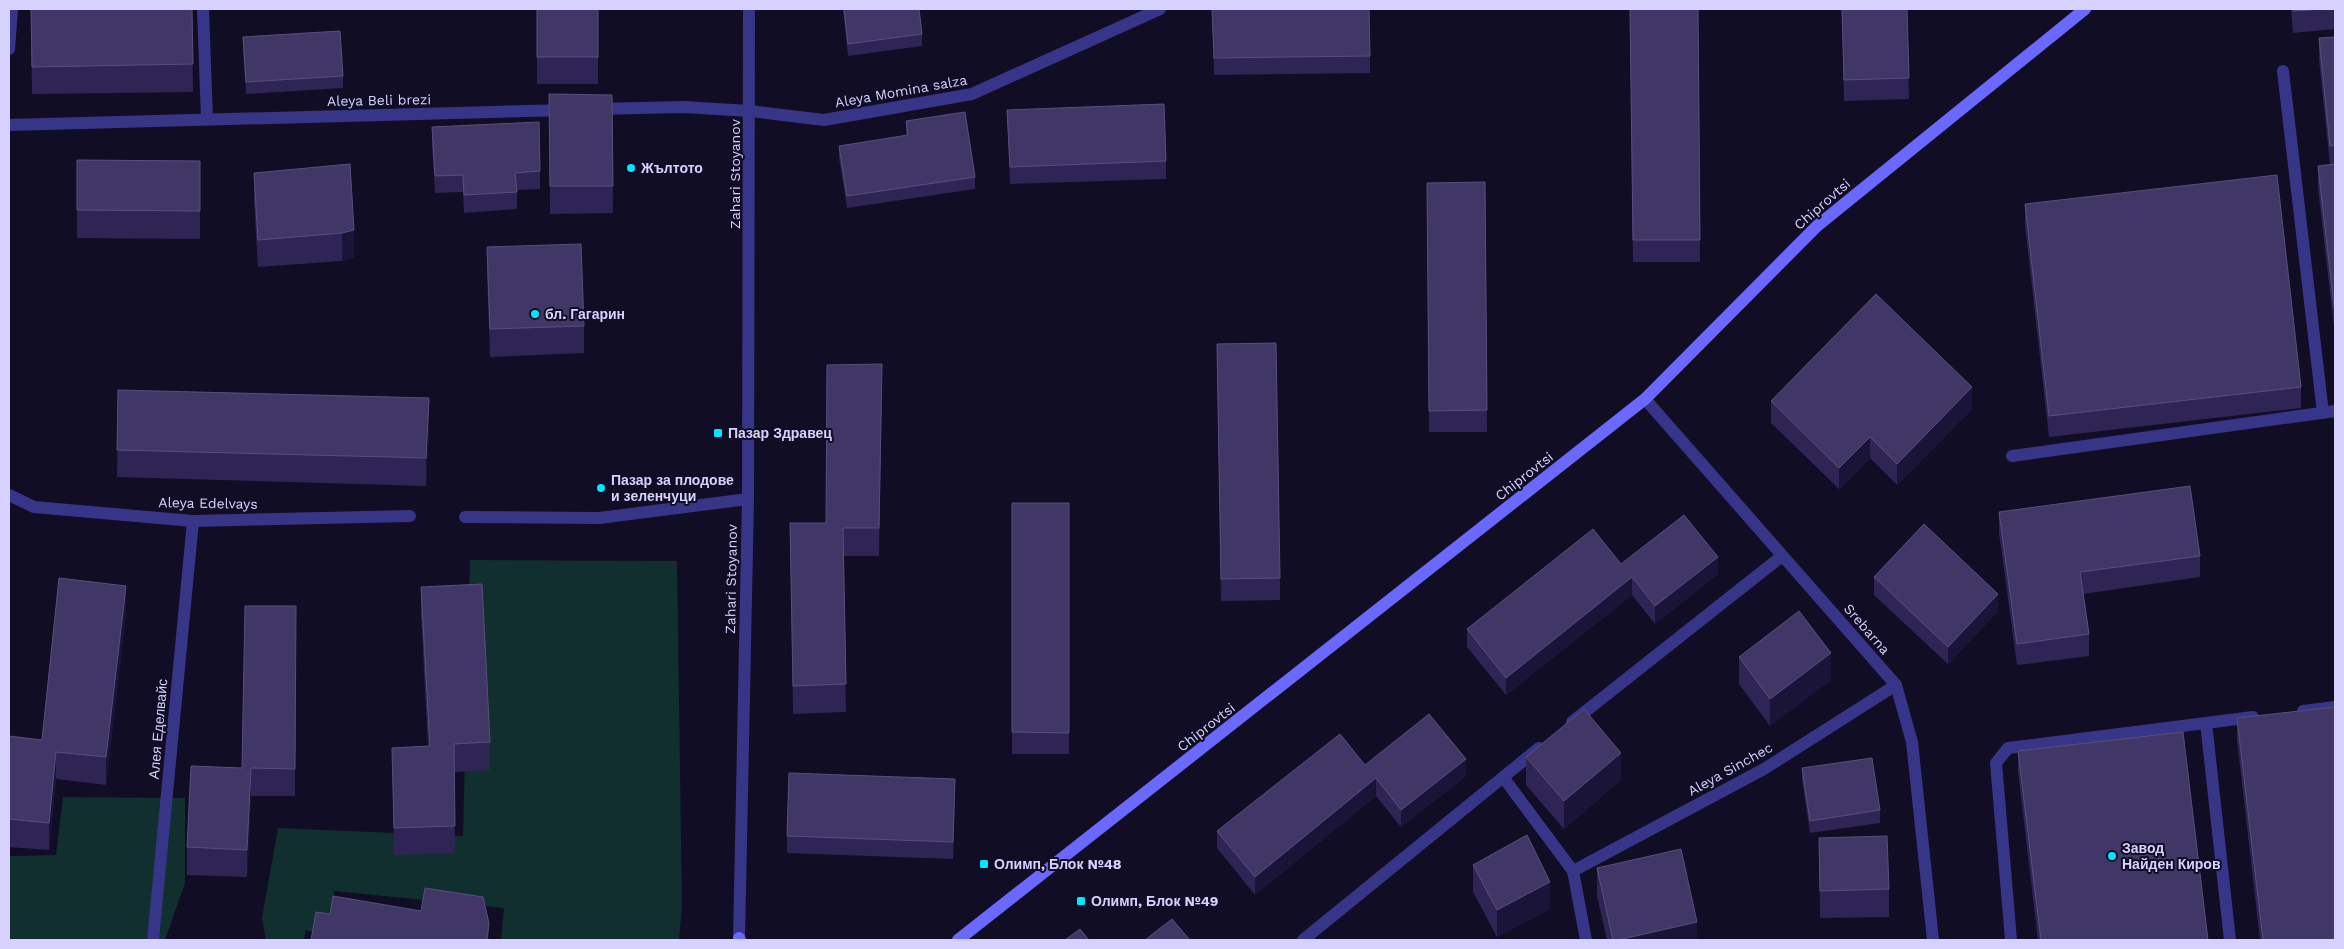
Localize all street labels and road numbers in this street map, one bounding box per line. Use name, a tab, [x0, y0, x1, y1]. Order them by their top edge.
street label: Aleya Momina salza	[834, 71, 968, 111]
street label: Aleya Beli brezi	[327, 91, 431, 109]
street label: Zahari Stoyanov	[727, 118, 743, 229]
street label: Chiprovtsi	[1791, 175, 1853, 233]
street label: Chiprovtsi	[1492, 448, 1556, 504]
street label: Aleya Edelvays	[158, 494, 258, 512]
street label: Zahari Stoyanov	[722, 523, 740, 634]
street label: Srebarna	[1841, 601, 1893, 657]
street label: Алея Еделвайс	[146, 678, 170, 780]
street label: Chiprovtsi	[1174, 699, 1238, 755]
street label: Aleya Sinchec	[1685, 739, 1775, 799]

